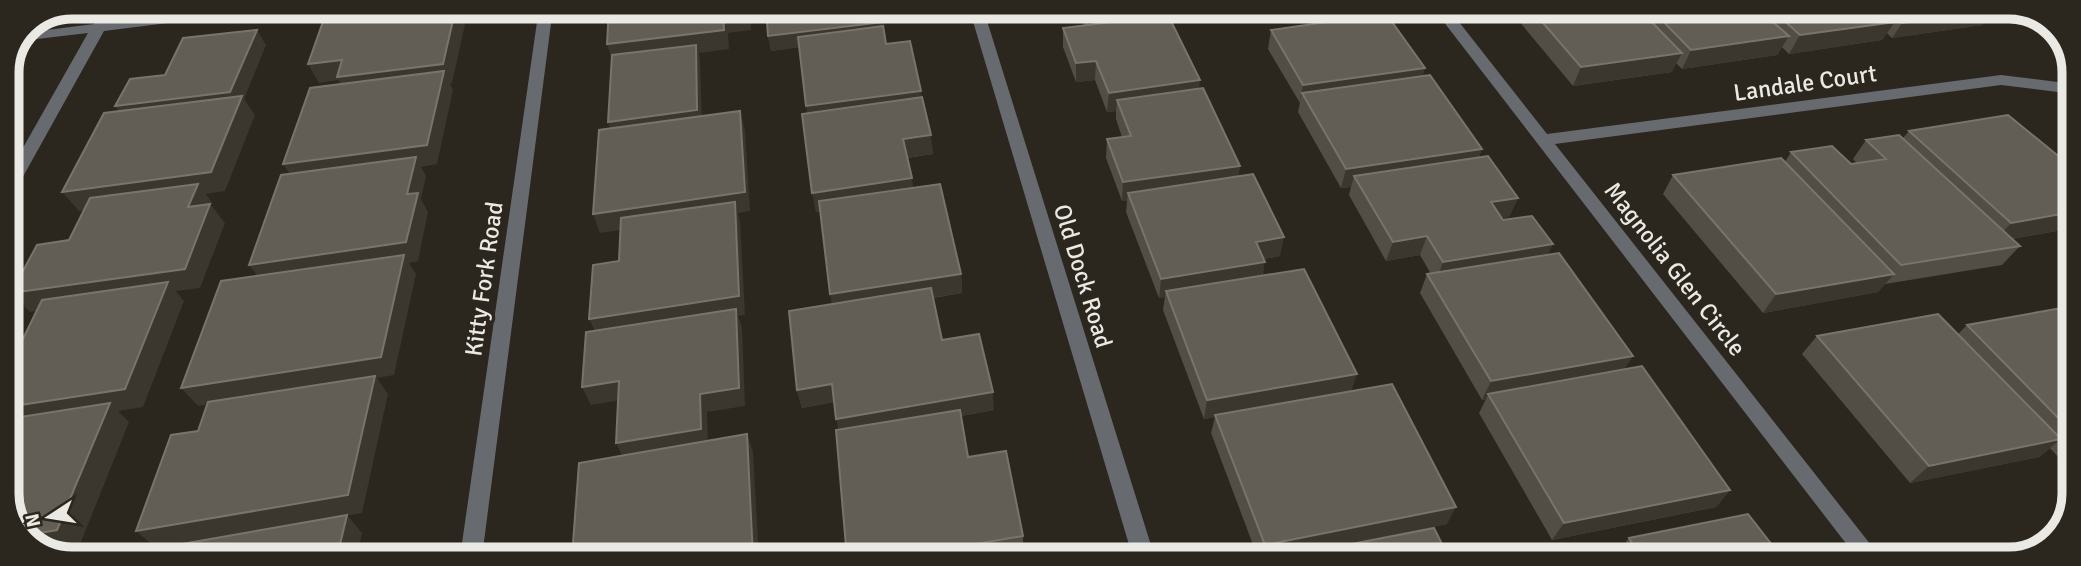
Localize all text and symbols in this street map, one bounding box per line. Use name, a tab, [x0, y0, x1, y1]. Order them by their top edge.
street label: Landale Court	[1732, 58, 1878, 108]
street label: Magnolia Glen Circle	[1598, 176, 1752, 362]
street label: Kitty Fork Road	[458, 200, 510, 358]
street label: Old Dock Road	[1047, 200, 1119, 352]
north arrow	[14, 482, 84, 552]
text: N	[20, 511, 46, 529]

